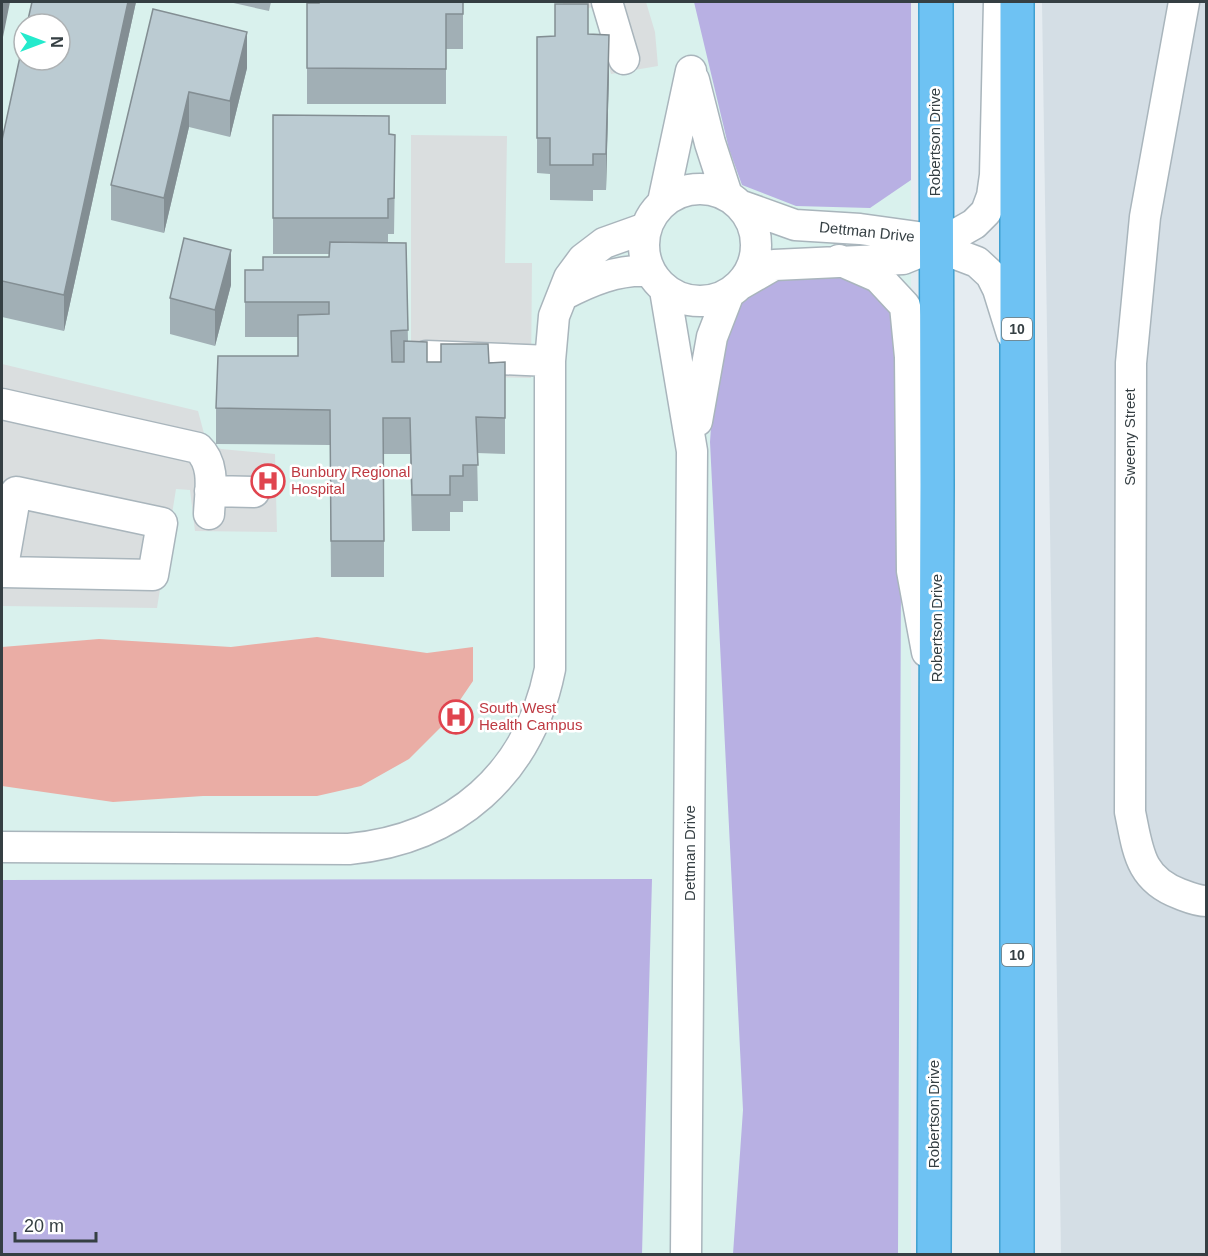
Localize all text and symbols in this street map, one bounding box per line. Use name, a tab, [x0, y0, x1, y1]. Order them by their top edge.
north arrow	[12, 12, 72, 72]
text: N	[48, 36, 65, 48]
street label: Robertson Drive	[926, 88, 943, 196]
street label: Dettman Drive	[818, 218, 916, 245]
road number: 10	[1002, 318, 1032, 340]
street label: Sweeny Street	[1121, 387, 1138, 486]
hospital icon: Bunbury Regional Hospital	[250, 463, 286, 499]
place label: Bunbury Regional Hospital	[291, 463, 410, 497]
street label: Robertson Drive	[928, 574, 945, 682]
hospital icon: South West Health Campus	[438, 699, 474, 735]
place label: South West Health Campus	[479, 699, 582, 733]
street label: Dettman Drive	[681, 805, 698, 901]
road number: 10	[1002, 944, 1032, 966]
street label: Robertson Drive	[925, 1060, 942, 1168]
scale bar	[15, 1205, 96, 1243]
text: 20 m	[24, 1216, 64, 1236]

